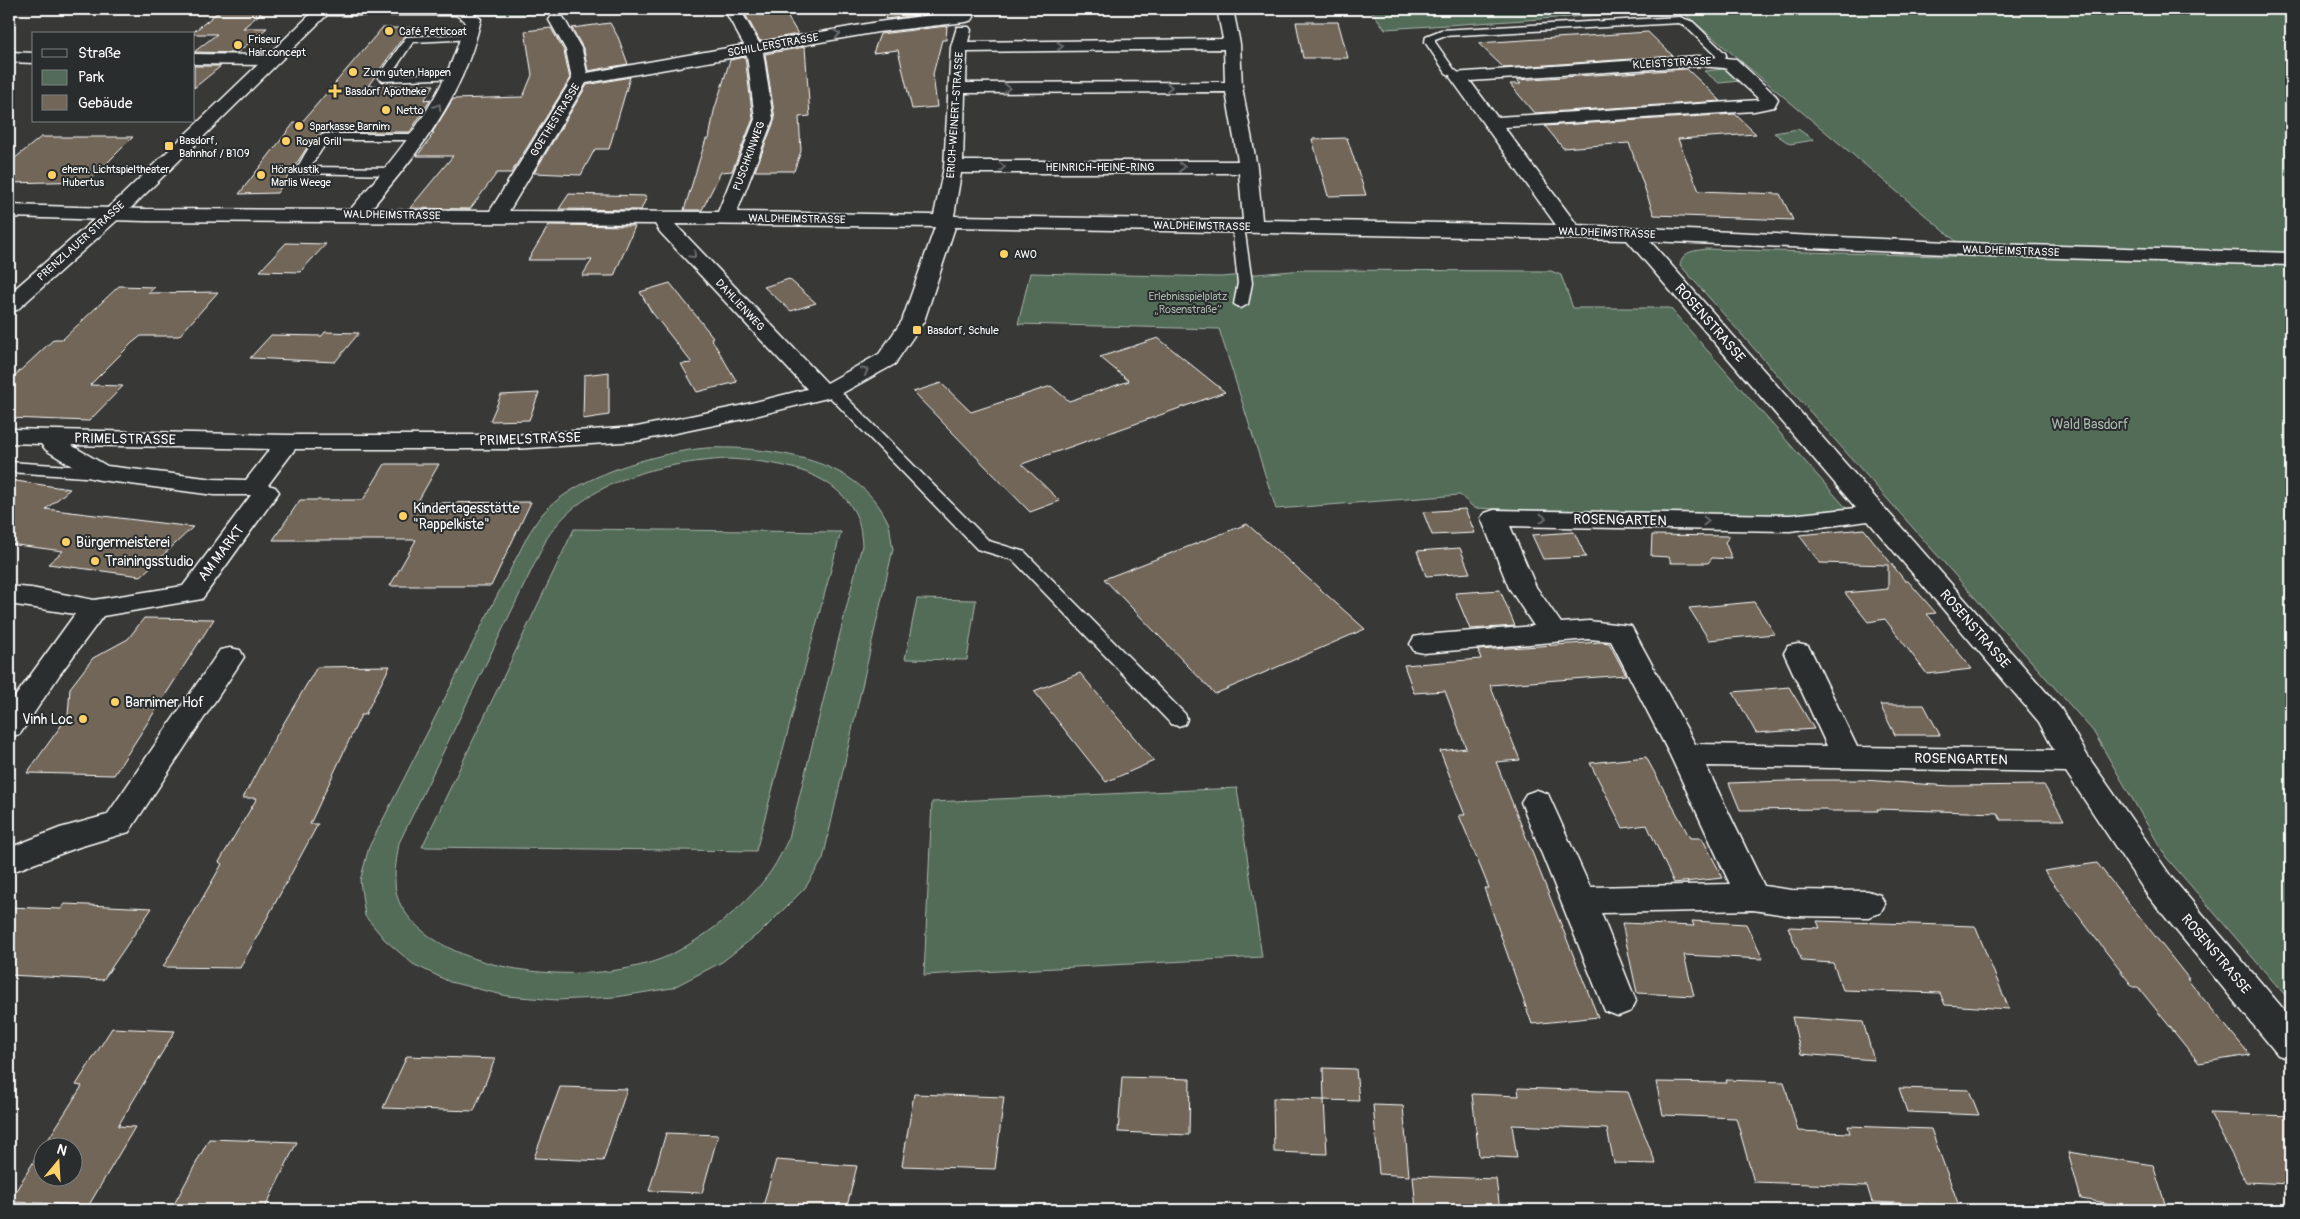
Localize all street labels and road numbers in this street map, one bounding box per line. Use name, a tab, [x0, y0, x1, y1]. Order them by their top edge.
street label: SCHILLERSTRASSE	[726, 31, 820, 59]
street label: ERICH-WEINERT-STRASSE	[944, 51, 966, 179]
street label: KLEISTSTRASSE	[1632, 54, 1712, 72]
street label: GOETHESTRASSE	[527, 81, 583, 159]
street label: PUSCHKINWEG	[730, 119, 768, 193]
street label: HEINRICH-HEINE-RING	[1046, 161, 1154, 174]
street label: PRENZLAUER STRASSE	[35, 198, 128, 284]
street label: WALDHEIMSTRASSE	[343, 208, 441, 222]
street label: WALDHEIMSTRASSE	[748, 212, 846, 226]
street label: WALDHEIMSTRASSE	[1153, 219, 1251, 233]
street label: WALDHEIMSTRASSE	[1558, 225, 1656, 241]
street label: WALDHEIMSTRASSE	[1962, 243, 2060, 259]
street label: DAHLIENWEG	[713, 276, 767, 334]
street label: ROSENSTRASSE	[1671, 280, 1749, 366]
street label: PRIMELSTRASSE	[479, 429, 581, 449]
street label: PRIMELSTRASSE	[74, 430, 176, 448]
street label: ROSENGARTEN	[1573, 511, 1667, 529]
street label: AM MARKT	[194, 521, 248, 584]
street label: ROSENSTRASSE	[1936, 586, 2014, 672]
street label: ROSENGARTEN	[1914, 750, 2008, 768]
street label: ROSENSTRASSE	[2178, 911, 2254, 997]

